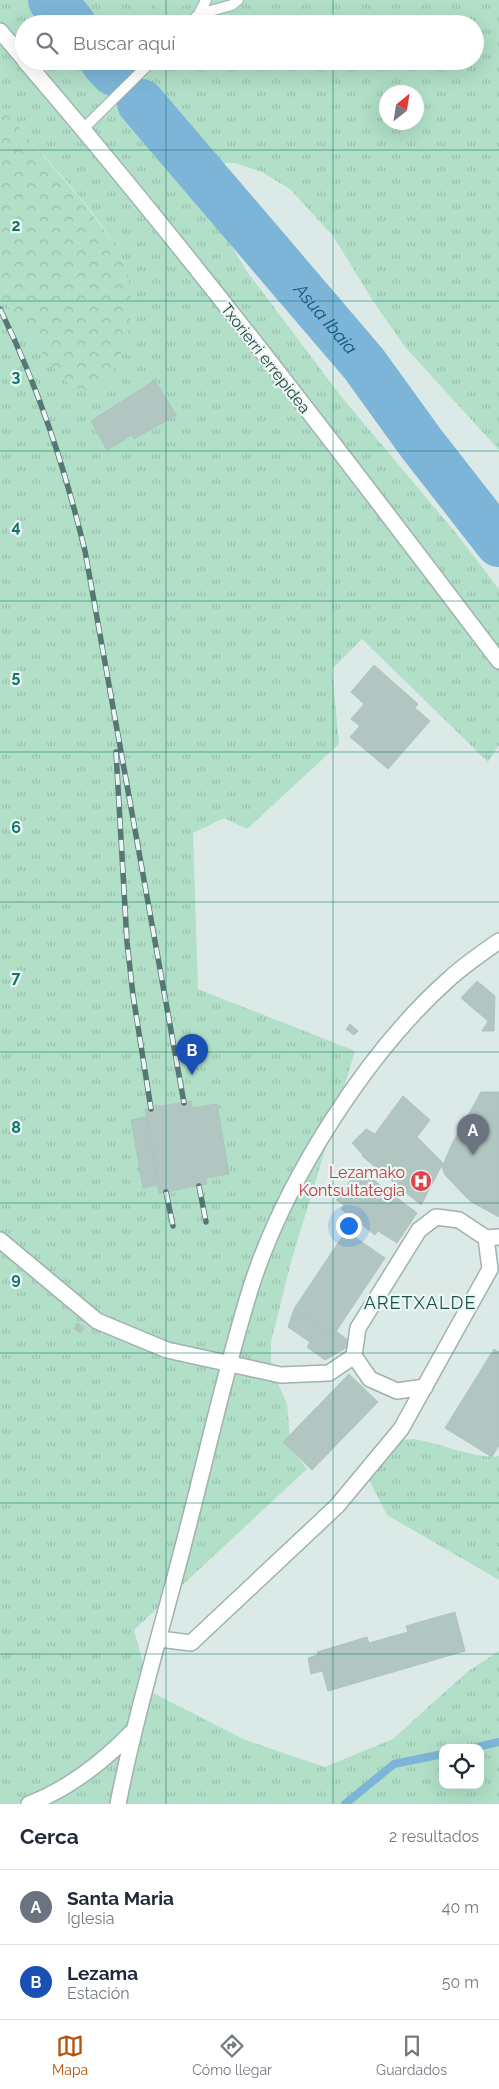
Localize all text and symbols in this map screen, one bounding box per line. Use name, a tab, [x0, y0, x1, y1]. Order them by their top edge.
search box	[15, 15, 484, 70]
icon: search	[33, 29, 61, 57]
text: Buscar aquí	[73, 32, 175, 54]
north arrow	[379, 85, 424, 130]
text: 2	[11, 216, 21, 235]
water label: Asua Ibaia	[289, 278, 362, 358]
street label: Txorierri errepidea	[217, 300, 314, 417]
text: 3	[12, 367, 21, 386]
text: 4	[11, 517, 21, 536]
text: 5	[12, 667, 21, 686]
text: 6	[11, 818, 21, 837]
text: 7	[12, 968, 21, 987]
pin: B	[176, 1034, 208, 1075]
pin: A	[457, 1114, 489, 1155]
text: 8	[11, 1118, 21, 1137]
place label: Lezamako Kontsultategia	[299, 1163, 405, 1200]
hospital icon: Lezamako Kontsultategia	[409, 1169, 433, 1193]
your location	[336, 1213, 362, 1239]
text: 9	[11, 1269, 21, 1288]
district label: ARETXALDE	[364, 1292, 476, 1313]
map controls	[439, 1744, 484, 1789]
button: locate	[439, 1744, 484, 1789]
text: Cerca	[20, 1824, 79, 1849]
text: 2 resultados	[389, 1827, 479, 1846]
text: Santa Maria	[67, 1887, 174, 1909]
text: A	[31, 1898, 41, 1917]
text: 40 m	[442, 1898, 479, 1917]
text: Iglesia	[67, 1909, 114, 1928]
text: Lezama	[67, 1962, 138, 1984]
text: B	[31, 1973, 41, 1992]
text: 50 m	[442, 1973, 479, 1992]
text: Estación	[67, 1984, 130, 2003]
tab: Mapa	[52, 2032, 88, 2078]
tab: Cómo llegar	[192, 2032, 272, 2078]
tab: Guardados	[376, 2032, 447, 2078]

